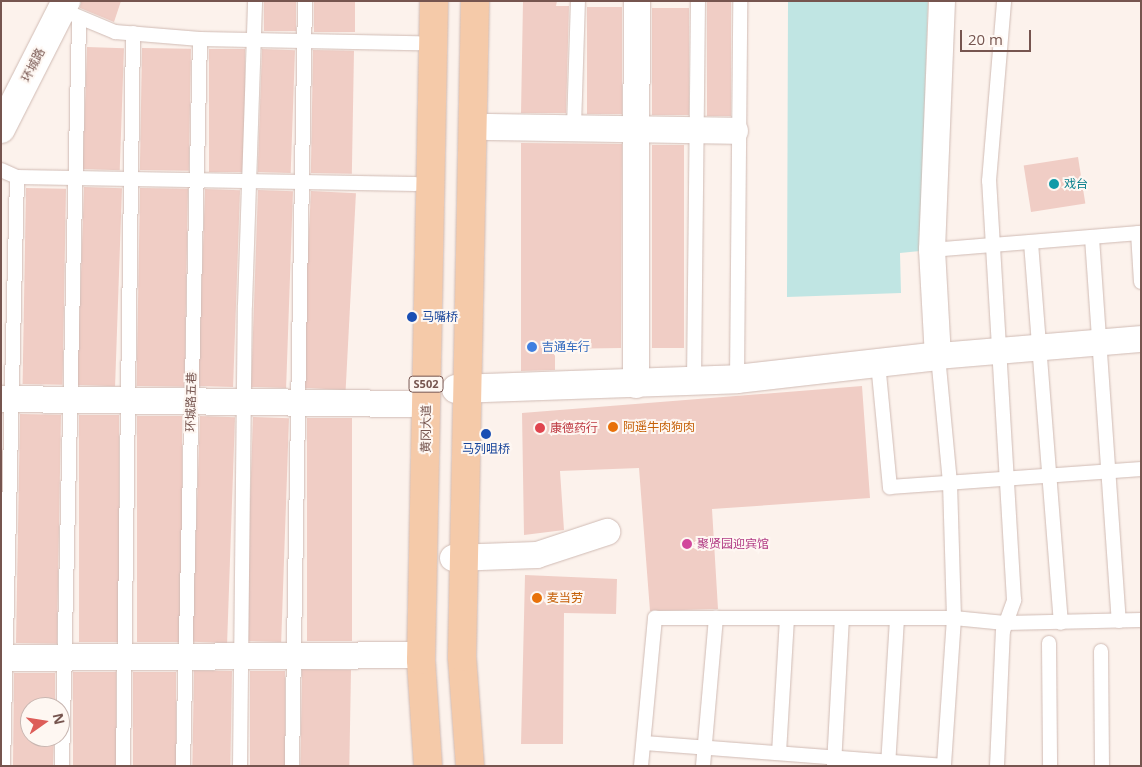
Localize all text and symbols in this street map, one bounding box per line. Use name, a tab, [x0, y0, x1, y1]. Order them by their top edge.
scale bar	[962, 20, 1033, 52]
text: 20 m	[968, 29, 1003, 49]
street label: 环城路	[18, 46, 48, 84]
place label: 戏台	[1064, 177, 1088, 191]
marker: 戏台	[1048, 178, 1060, 190]
place label: 马嘴桥	[422, 310, 458, 324]
marker: 马嘴桥	[406, 311, 418, 323]
place label: 吉通车行	[542, 340, 590, 354]
marker: 吉通车行	[526, 341, 538, 353]
street label: 环城路五巷	[183, 372, 199, 432]
road number: S502	[408, 376, 444, 392]
street label: 黄冈大道	[418, 405, 434, 453]
place label: 阿遥牛肉狗肉	[623, 420, 695, 434]
place label: 康德药行	[550, 421, 598, 435]
marker: 阿遥牛肉狗肉	[607, 421, 619, 433]
marker: 康德药行	[534, 422, 546, 434]
marker: 马列咀桥	[480, 428, 492, 440]
place label: 马列咀桥	[462, 442, 510, 456]
place label: 聚贤园迎宾馆	[697, 537, 769, 551]
marker: 聚贤园迎宾馆	[681, 538, 693, 550]
place label: 麦当劳	[547, 591, 583, 605]
marker: 麦当劳	[531, 592, 543, 604]
north arrow	[20, 697, 70, 747]
text: N	[49, 711, 70, 726]

